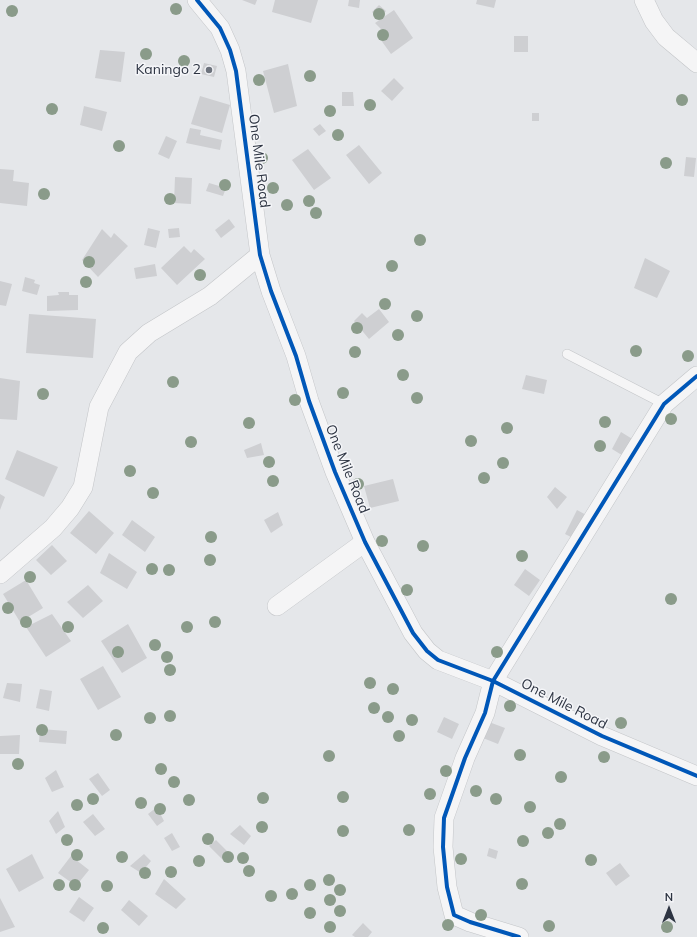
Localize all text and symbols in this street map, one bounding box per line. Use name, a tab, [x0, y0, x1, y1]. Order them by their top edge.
place label: Kaningo 2	[135, 62, 201, 78]
marker: Kaningo 2	[204, 65, 214, 75]
street label: One Mile Road	[245, 113, 273, 209]
street label: One Mile Road	[322, 422, 372, 516]
street label: One Mile Road	[518, 675, 610, 733]
north arrow	[649, 889, 689, 929]
text: N	[665, 890, 673, 904]

